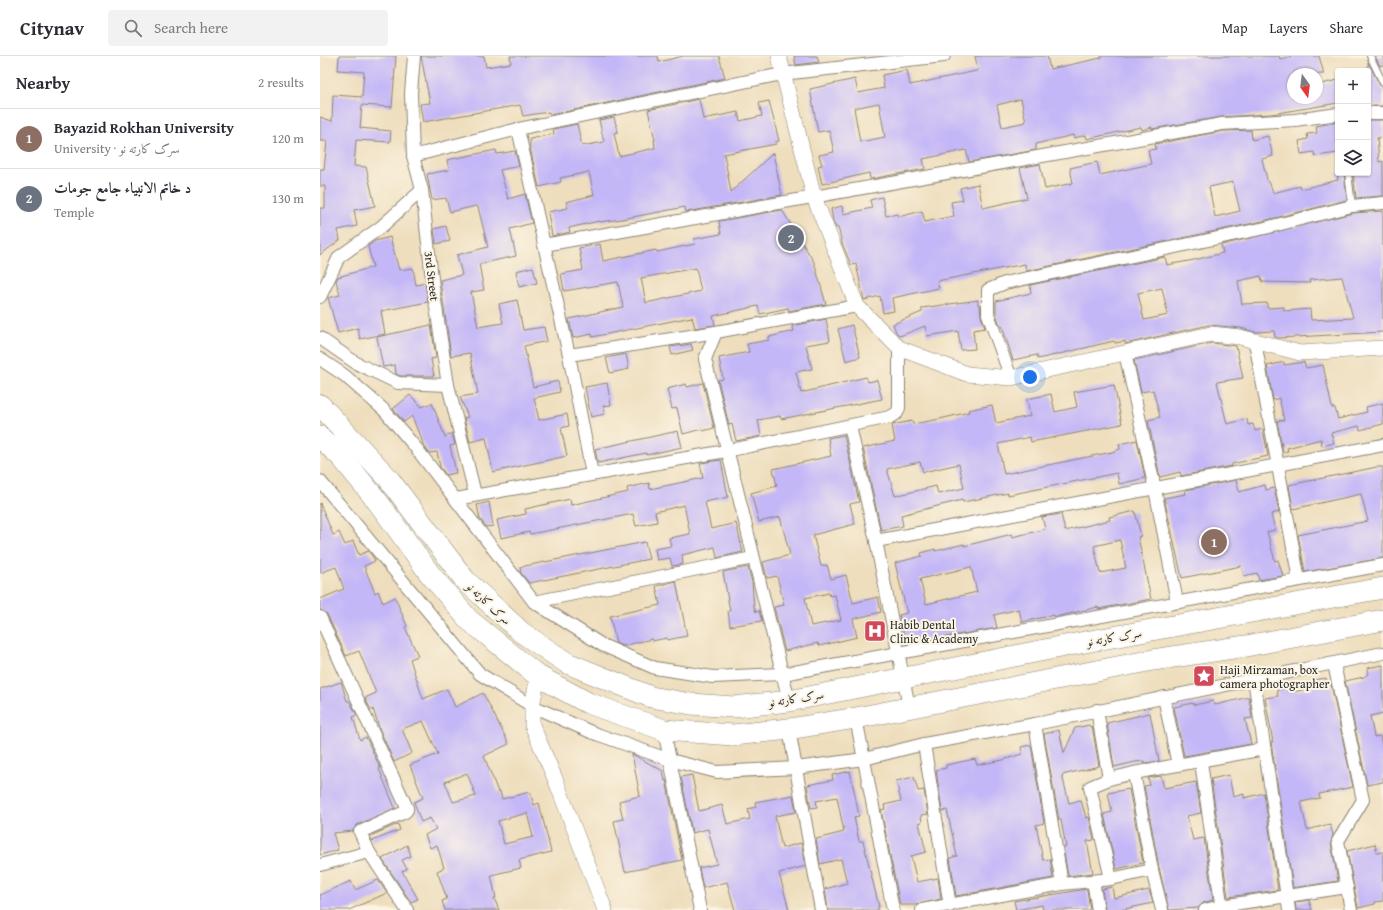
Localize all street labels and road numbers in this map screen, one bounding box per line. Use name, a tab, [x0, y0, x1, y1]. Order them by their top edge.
street label: 3rd Street	[421, 250, 444, 303]
street label: سرک کارته نو	[462, 577, 515, 628]
street label: سرک کارته نو	[1084, 624, 1143, 650]
street label: سرک کارته نو	[766, 685, 825, 711]

